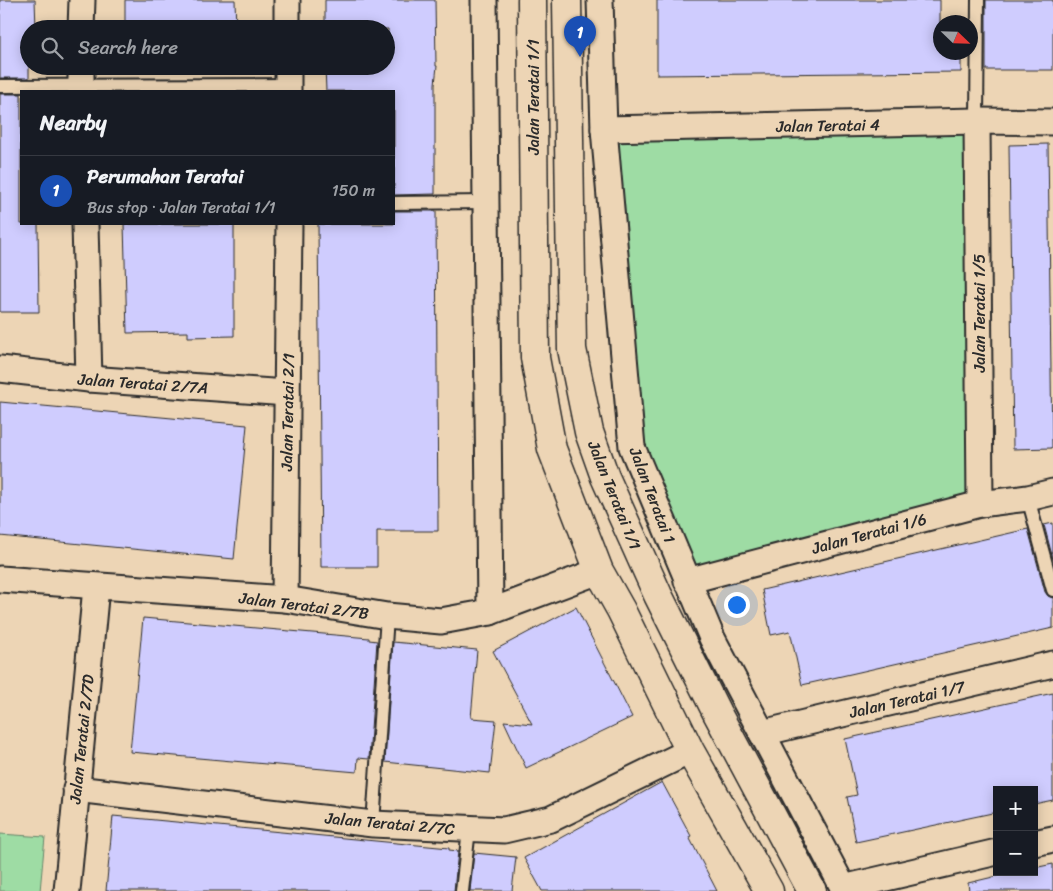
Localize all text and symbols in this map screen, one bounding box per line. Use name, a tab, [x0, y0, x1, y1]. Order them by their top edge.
north arrow	[933, 15, 978, 60]
pin: 1	[564, 16, 596, 57]
search box	[20, 20, 395, 75]
text: Search here	[78, 31, 178, 64]
icon: search	[38, 34, 66, 62]
street label: Jalan Teratai 1/1	[519, 39, 548, 156]
text: Nearby	[40, 104, 106, 142]
street label: Jalan Teratai 4	[775, 110, 880, 141]
text: Perumahan Teratai	[87, 160, 243, 193]
text: 1	[53, 176, 59, 205]
text: 150 m	[332, 176, 375, 205]
text: Bus stop · Jalan Teratai 1/1	[87, 193, 276, 222]
street label: Jalan Teratai 1/5	[965, 254, 994, 373]
street label: Jalan Teratai 2/1	[272, 353, 303, 472]
street label: Jalan Teratai 2/7A	[76, 364, 209, 403]
street label: Jalan Teratai 1/1	[579, 435, 650, 554]
street label: Jalan Teratai 1	[621, 442, 684, 548]
street label: Jalan Teratai 1/6	[808, 504, 930, 563]
street label: Jalan Teratai 2/7B	[237, 583, 370, 628]
your location	[724, 592, 750, 618]
street label: Jalan Teratai 1/7	[845, 672, 969, 727]
street label: Jalan Teratai 2/7D	[60, 673, 103, 806]
map controls	[993, 786, 1038, 876]
button: +	[993, 786, 1038, 831]
street label: Jalan Teratai 2/7C	[323, 803, 456, 844]
button: −	[993, 831, 1038, 876]

